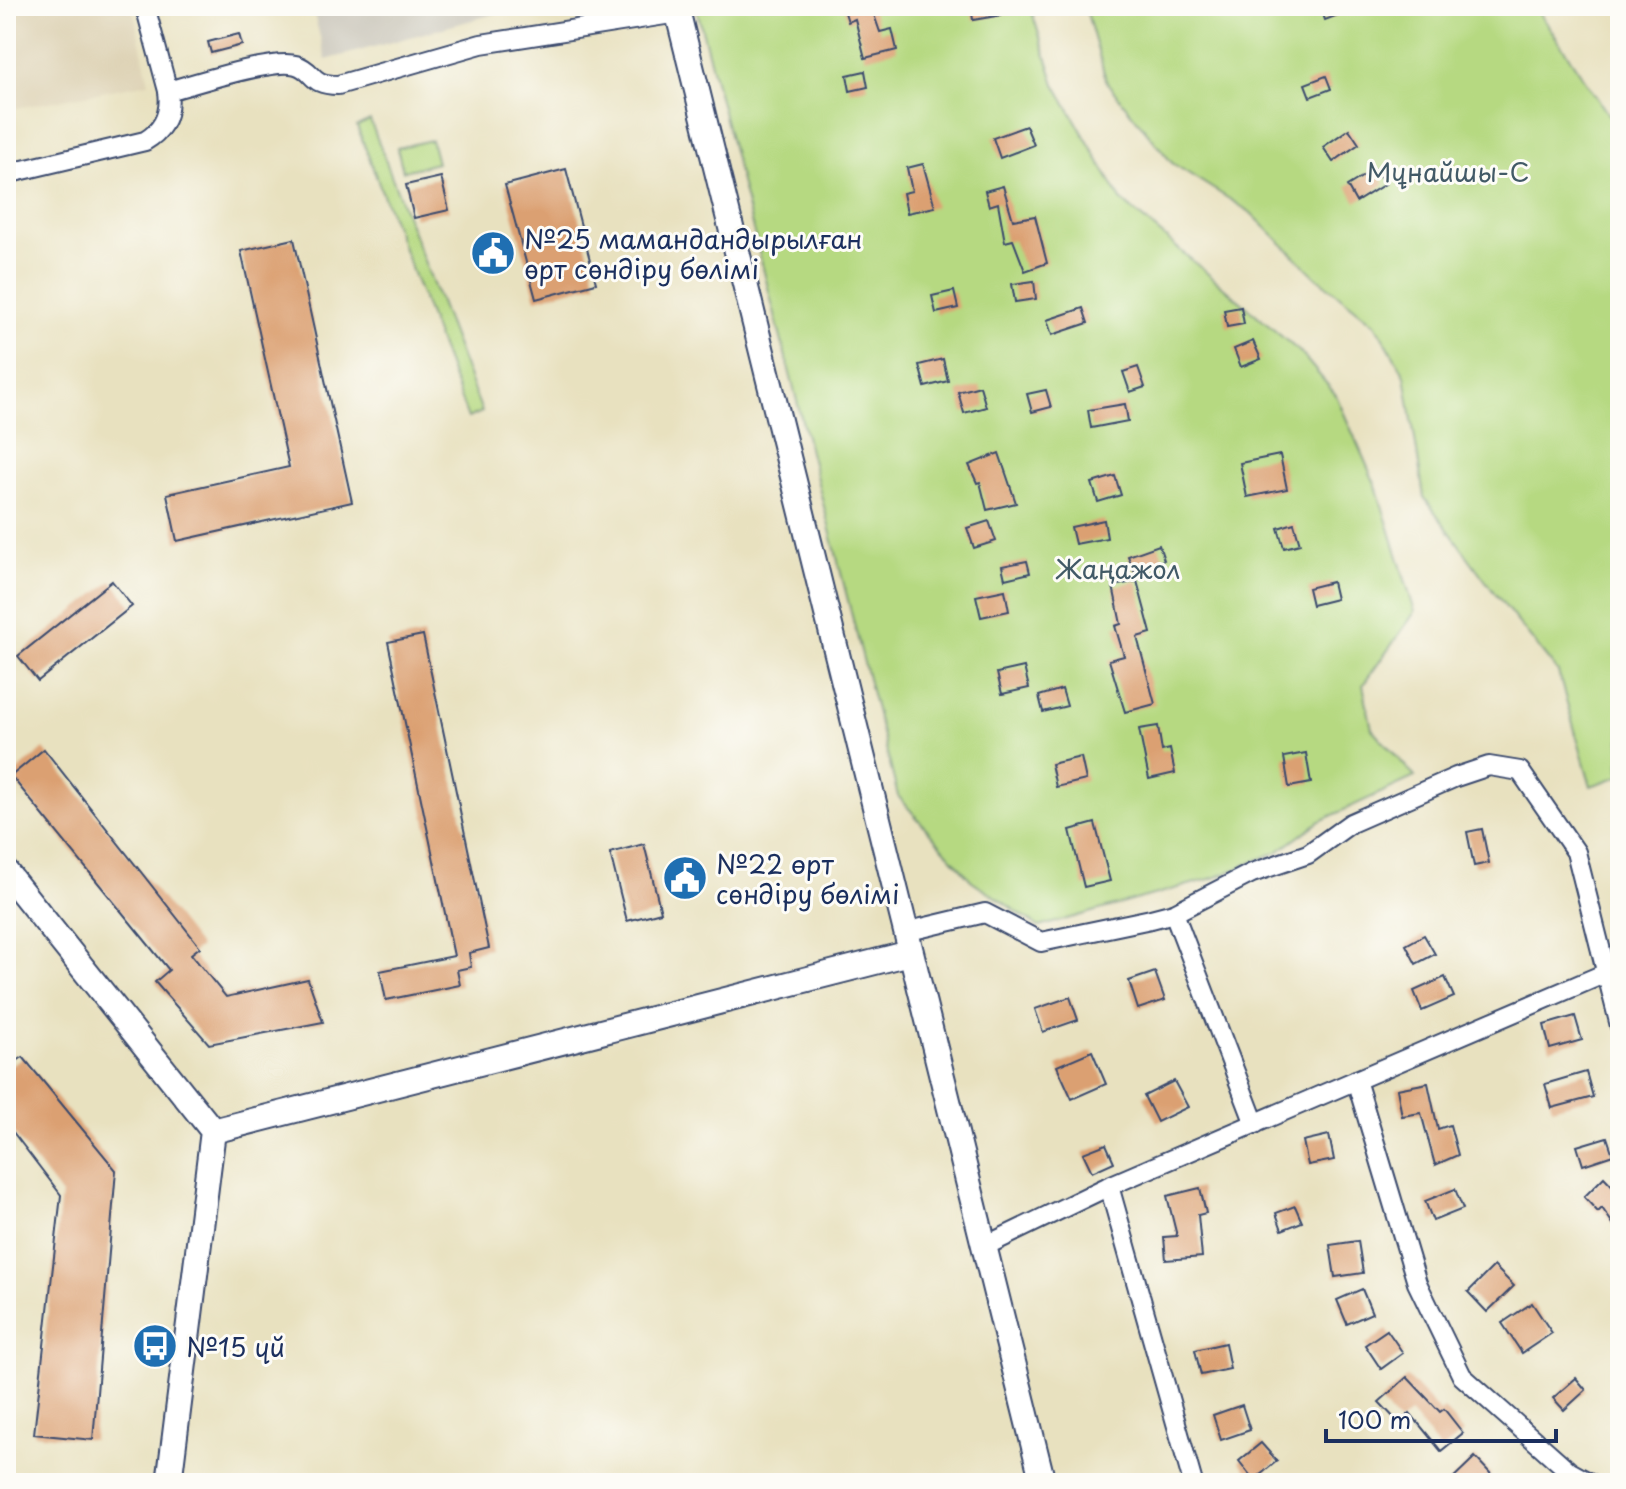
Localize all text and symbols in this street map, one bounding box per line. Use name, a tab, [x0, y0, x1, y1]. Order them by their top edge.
park label: Мұнайшы-С	[1366, 152, 1530, 191]
place label: №25 мамандандырылған өрт сөндіру бөлімі	[524, 219, 863, 288]
public building icon: №25 мамандандырылған өрт сөндіру бөлімі	[469, 229, 517, 277]
park label: Жаңажол	[1055, 549, 1180, 588]
place label: №22 өрт сөндіру бөлімі	[716, 844, 899, 913]
public building icon: №22 өрт сөндіру бөлімі	[661, 854, 709, 902]
bus stop icon: №15 үй	[131, 1322, 179, 1370]
place label: №15 үй	[186, 1327, 285, 1366]
scale bar	[1326, 1393, 1556, 1443]
text: 100 m	[1338, 1401, 1411, 1437]

